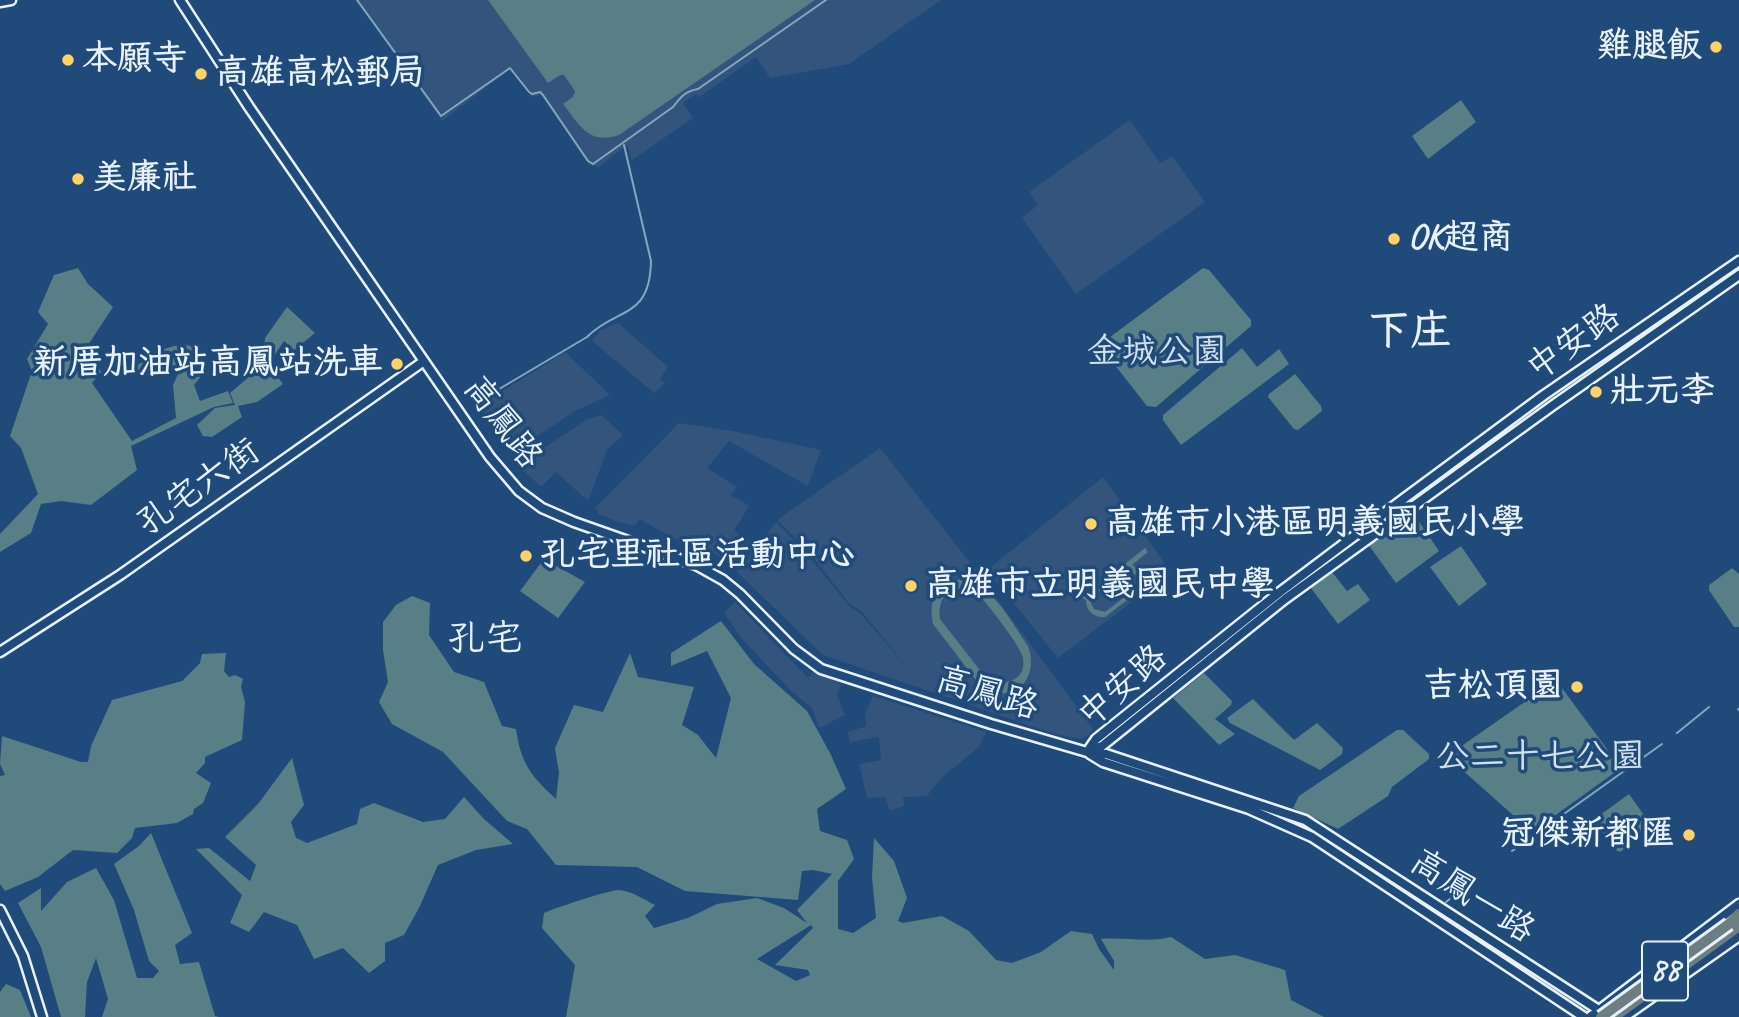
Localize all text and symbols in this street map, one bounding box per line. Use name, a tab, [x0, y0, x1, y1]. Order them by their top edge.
place label: 雞腿飯	[1597, 26, 1702, 68]
place label: 本願寺	[82, 39, 187, 81]
marker: 雞腿飯	[1708, 39, 1724, 55]
marker: 本願寺	[60, 52, 76, 68]
place label: 高雄高松郵局	[215, 53, 425, 95]
marker: 高雄高松郵局	[193, 66, 209, 82]
place label: 美廉社	[92, 158, 197, 200]
marker: 美廉社	[70, 171, 86, 187]
place label: OK超商	[1408, 218, 1513, 260]
marker: OK超商	[1386, 231, 1402, 247]
street label: 中安路	[1519, 296, 1629, 390]
district label: 下庄	[1368, 308, 1452, 358]
park label: 金城公園	[1087, 332, 1227, 374]
place label: 新厝加油站高鳳站洗車	[33, 343, 383, 385]
marker: 新厝加油站高鳳站洗車	[389, 356, 405, 372]
street label: 高鳳路	[454, 368, 550, 478]
place label: 壯元李	[1610, 371, 1715, 413]
marker: 壯元李	[1588, 384, 1604, 400]
street label: 孔宅六街	[130, 431, 268, 545]
place label: 高雄市小港區明義國民小學	[1105, 503, 1525, 545]
marker: 高雄市小港區明義國民小學	[1083, 516, 1099, 532]
place label: 孔宅里社區活動中心	[540, 535, 855, 577]
marker: 孔宅里社區活動中心	[518, 548, 534, 564]
place label: 高雄市立明義國民中學	[925, 565, 1275, 607]
marker: 高雄市立明義國民中學	[903, 578, 919, 594]
district label: 孔宅	[448, 618, 522, 662]
street label: 中安路	[1070, 637, 1176, 737]
street label: 高鳳路	[931, 659, 1043, 729]
place label: 吉松頂園	[1423, 666, 1563, 708]
marker: 吉松頂園	[1569, 679, 1585, 695]
park label: 公二十七公園	[1435, 737, 1645, 779]
place label: 冠傑新都匯	[1500, 814, 1675, 856]
marker: 冠傑新都匯	[1681, 827, 1697, 843]
street label: 高鳳一路	[1402, 841, 1542, 953]
road number: 88	[1642, 942, 1688, 1001]

